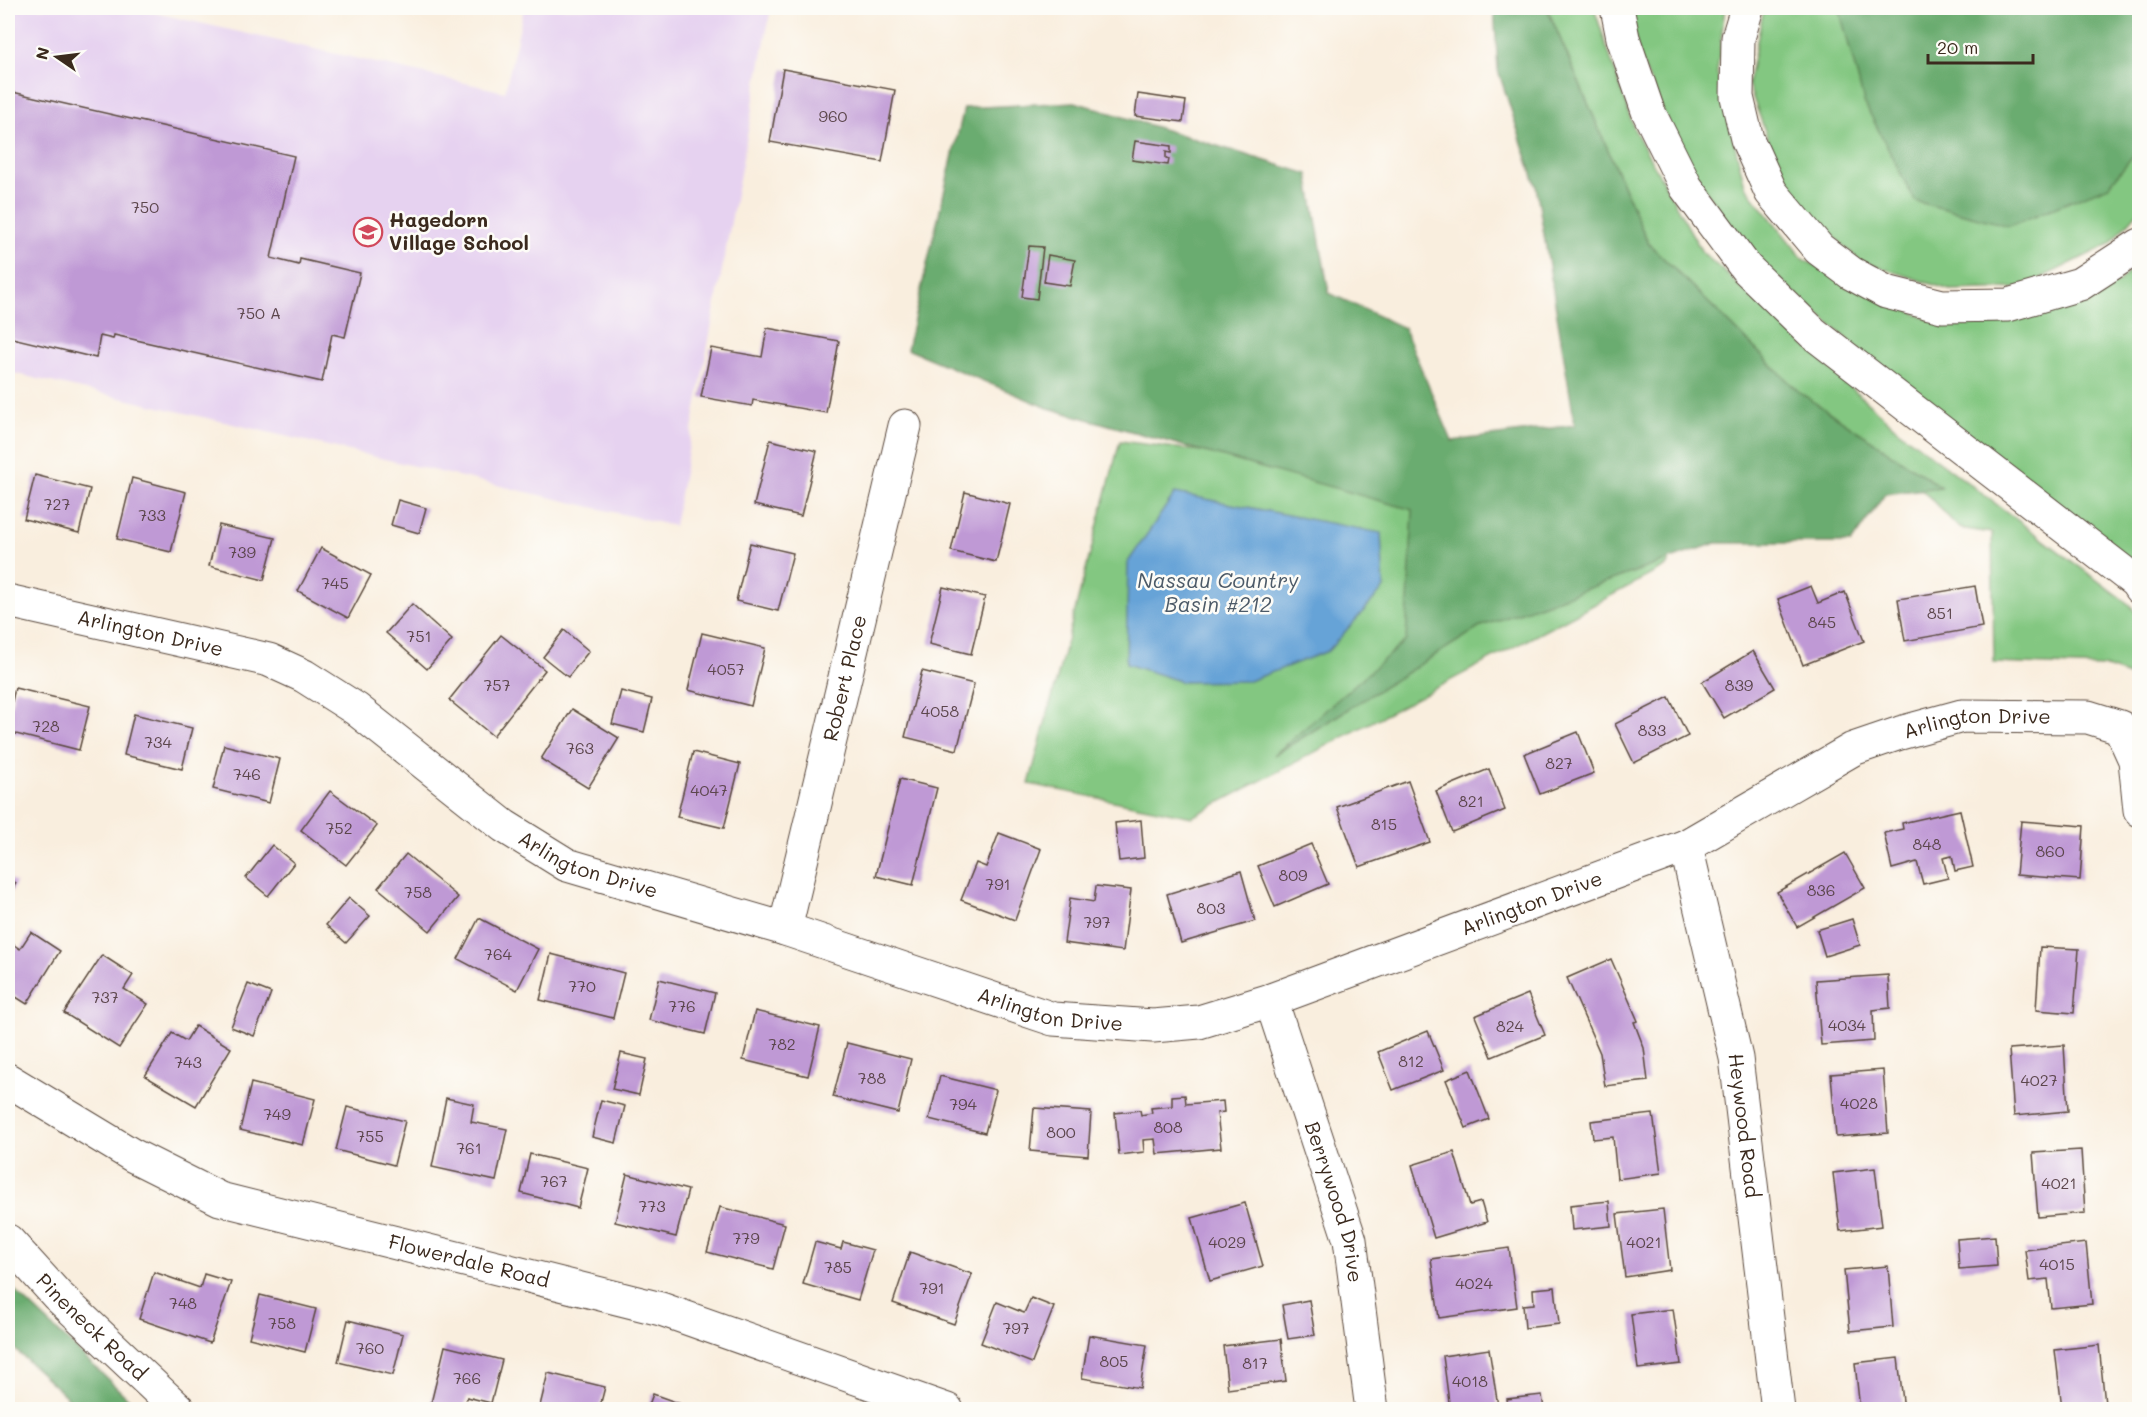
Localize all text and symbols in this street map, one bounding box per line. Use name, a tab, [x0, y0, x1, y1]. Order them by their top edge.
north arrow	[27, 27, 87, 87]
scale bar	[1928, 27, 2033, 65]
text: 20 m	[1937, 35, 1978, 59]
text: N	[30, 45, 54, 62]
house number: 960	[819, 105, 848, 126]
house number: 750	[131, 196, 159, 217]
place label: Hagedorn Village School	[389, 206, 529, 255]
school or university icon: Hagedorn Village School	[352, 216, 384, 248]
house number: 750 A	[237, 302, 281, 323]
house number: 727	[44, 493, 70, 514]
house number: 733	[138, 504, 166, 525]
house number: 739	[228, 541, 256, 562]
water label: Nassau Country Basin #212	[1137, 566, 1299, 617]
house number: 745	[321, 572, 349, 593]
house number: 851	[1927, 602, 1953, 623]
street label: Arlington Drive	[75, 603, 226, 661]
house number: 845	[1808, 611, 1836, 632]
street label: Robert Place	[816, 612, 872, 744]
house number: 751	[406, 625, 432, 646]
house number: 4057	[707, 658, 745, 679]
house number: 757	[483, 674, 511, 695]
house number: 839	[1725, 674, 1753, 695]
house number: 4058	[921, 700, 959, 721]
street label: Arlington Drive	[1900, 702, 2051, 743]
house number: 728	[32, 715, 60, 736]
house number: 833	[1638, 719, 1666, 740]
house number: 734	[144, 731, 172, 752]
house number: 763	[566, 737, 594, 758]
house number: 827	[1545, 752, 1573, 773]
house number: 746	[233, 763, 261, 784]
house number: 4047	[690, 779, 728, 800]
house number: 821	[1458, 790, 1484, 811]
house number: 815	[1371, 813, 1397, 834]
house number: 752	[325, 817, 353, 838]
street label: Arlington Drive	[514, 824, 661, 903]
house number: 848	[1913, 833, 1942, 854]
house number: 860	[2035, 840, 2065, 861]
house number: 809	[1278, 864, 1308, 885]
street label: Arlington Drive	[1457, 864, 1606, 940]
house number: 791	[985, 873, 1011, 894]
house number: 836	[1807, 879, 1835, 900]
house number: 758	[404, 881, 432, 902]
house number: 803	[1197, 897, 1225, 918]
house number: 797	[1083, 911, 1111, 932]
house number: 764	[484, 943, 513, 964]
house number: 770	[568, 975, 596, 996]
street label: Arlington Drive	[975, 981, 1124, 1036]
house number: 737	[91, 986, 119, 1007]
house number: 776	[668, 995, 696, 1016]
house number: 4034	[1828, 1014, 1867, 1035]
house number: 824	[1496, 1015, 1525, 1036]
house number: 782	[768, 1033, 796, 1054]
house number: 812	[1398, 1050, 1424, 1071]
house number: 743	[174, 1051, 202, 1072]
street label: Heywood Road	[1724, 1052, 1767, 1199]
house number: 788	[858, 1067, 886, 1088]
house number: 4027	[2020, 1069, 2058, 1090]
house number: 4028	[1840, 1092, 1878, 1113]
house number: 794	[949, 1093, 977, 1114]
house number: 749	[263, 1103, 291, 1124]
house number: 808	[1153, 1116, 1183, 1137]
street label: Berrywood Drive	[1300, 1118, 1369, 1284]
house number: 800	[1046, 1121, 1076, 1142]
house number: 755	[356, 1125, 384, 1146]
house number: 761	[456, 1137, 482, 1158]
house number: 767	[540, 1170, 568, 1191]
house number: 4021	[2041, 1172, 2077, 1193]
house number: 773	[638, 1195, 666, 1216]
house number: 779	[732, 1227, 760, 1248]
street label: Flowerdale Road	[386, 1228, 552, 1293]
house number: 4029	[1208, 1231, 1246, 1252]
house number: 4021	[1626, 1231, 1662, 1252]
house number: 4015	[2039, 1253, 2075, 1274]
house number: 785	[824, 1256, 852, 1277]
street label: Pineneck Road	[31, 1267, 153, 1385]
house number: 4024	[1455, 1272, 1493, 1293]
house number: 791	[919, 1277, 945, 1298]
house number: 748	[169, 1292, 197, 1313]
house number: 758	[268, 1312, 296, 1333]
house number: 797	[1002, 1317, 1030, 1338]
house number: 760	[356, 1337, 384, 1358]
house number: 805	[1100, 1350, 1128, 1371]
house number: 817	[1242, 1352, 1268, 1373]
house number: 766	[453, 1367, 481, 1388]
house number: 4018	[1452, 1370, 1488, 1391]

